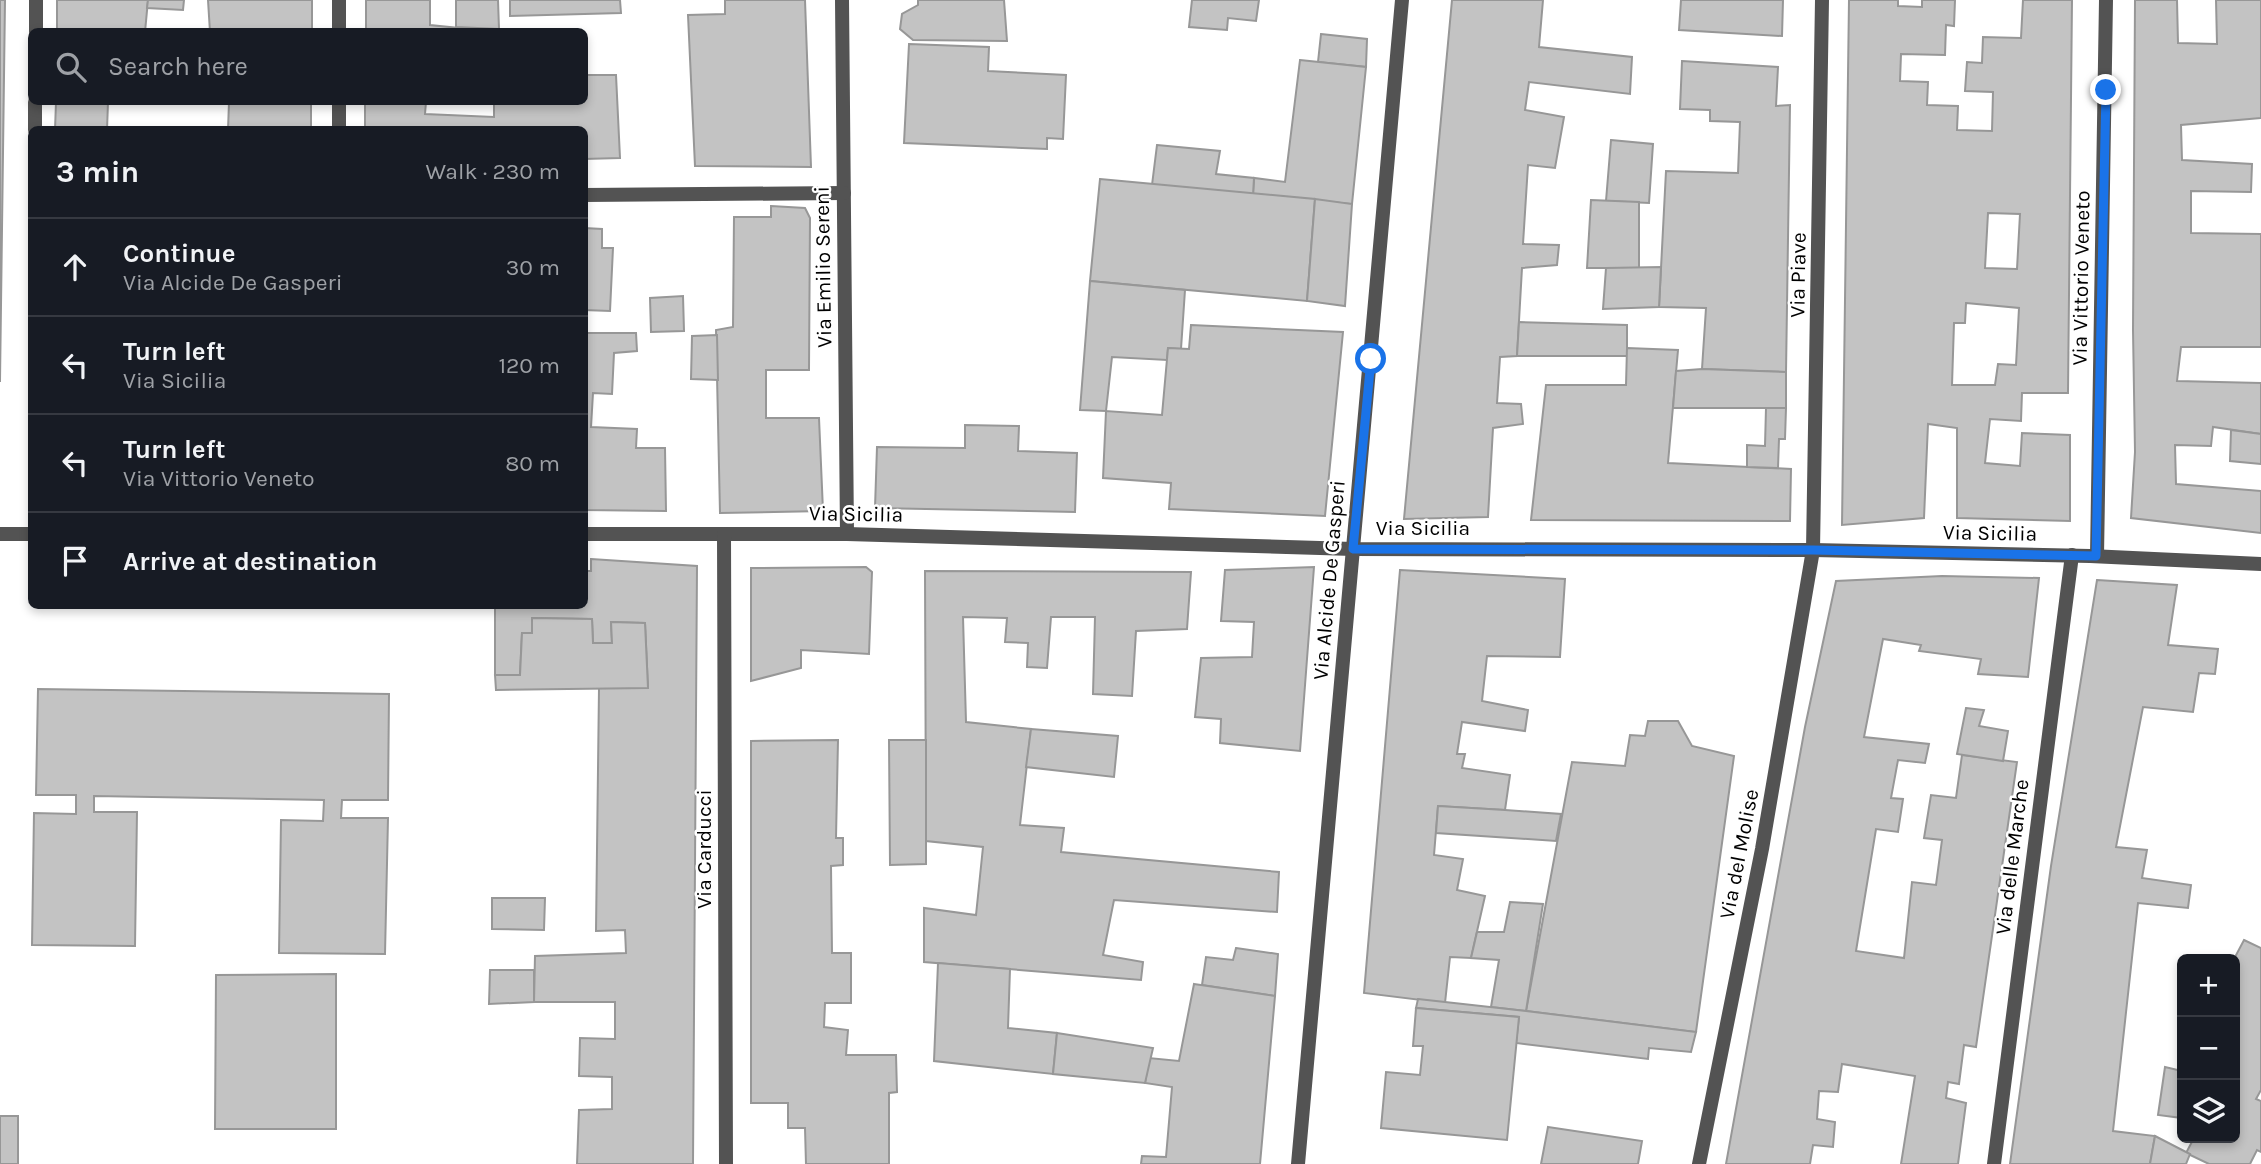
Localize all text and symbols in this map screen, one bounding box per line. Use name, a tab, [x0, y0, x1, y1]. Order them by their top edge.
search box	[28, 28, 588, 105]
icon: search	[52, 48, 90, 86]
text: Search here	[108, 51, 248, 82]
route end	[2090, 74, 2121, 105]
text: 3 min	[56, 154, 139, 190]
text: Walk · 230 m	[426, 158, 560, 185]
street label: Via Emilio Sereni	[810, 186, 836, 348]
street label: Via Vittorio Veneto	[2067, 190, 2095, 366]
street label: Via Piave	[1785, 232, 1811, 318]
text: Continue	[123, 238, 235, 269]
icon: ahead	[56, 248, 94, 286]
text: 30 m	[506, 254, 560, 281]
text: Via Alcide De Gasperi	[123, 269, 343, 296]
text: Turn left	[123, 336, 225, 367]
route start	[1355, 343, 1386, 374]
icon: left	[56, 346, 94, 384]
text: 120 m	[498, 352, 560, 379]
text: Via Sicilia	[123, 367, 226, 394]
text: Turn left	[123, 434, 225, 465]
icon: left	[56, 444, 94, 482]
text: 80 m	[505, 450, 560, 477]
text: Via Vittorio Veneto	[123, 465, 315, 492]
street label: Via Alcide De Gasperi	[1308, 479, 1350, 681]
street label: Via Sicilia	[809, 501, 903, 527]
street label: Via Sicilia	[1376, 516, 1470, 540]
street label: Via Sicilia	[1943, 520, 2037, 546]
icon: arrive	[56, 542, 94, 580]
text: Arrive at destination	[123, 546, 377, 577]
street label: Via delle Marche	[1991, 778, 2033, 936]
street label: Via del Molise	[1715, 787, 1763, 921]
street label: Via Carducci	[692, 789, 716, 909]
map controls	[2177, 954, 2240, 1143]
button: +	[2177, 954, 2240, 1017]
button: −	[2177, 1017, 2240, 1080]
button: layers	[2177, 1080, 2240, 1143]

